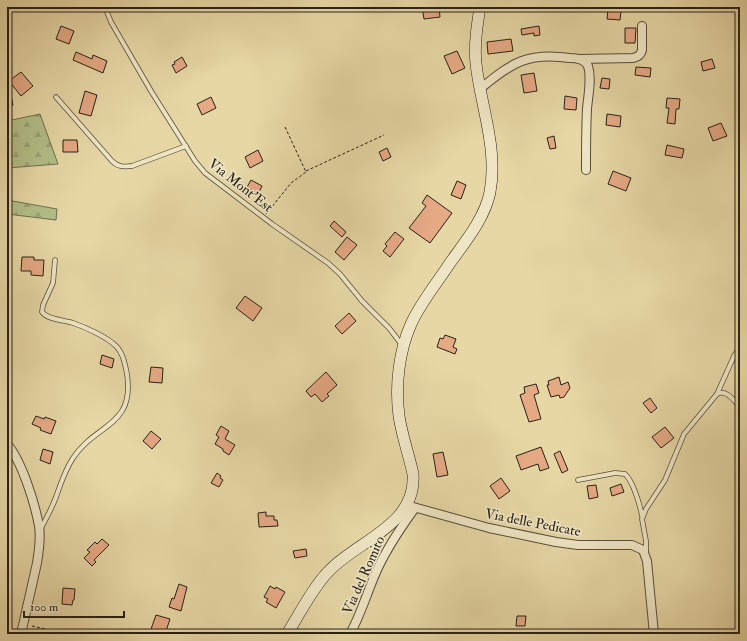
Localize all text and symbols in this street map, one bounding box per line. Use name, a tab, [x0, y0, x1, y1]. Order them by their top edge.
street label: Via Mont'Est	[205, 155, 277, 216]
street label: Via delle Pedicate	[484, 505, 582, 540]
street label: Via del Romito	[339, 533, 388, 617]
scale bar	[24, 593, 124, 619]
text: 100 m	[30, 600, 59, 615]

